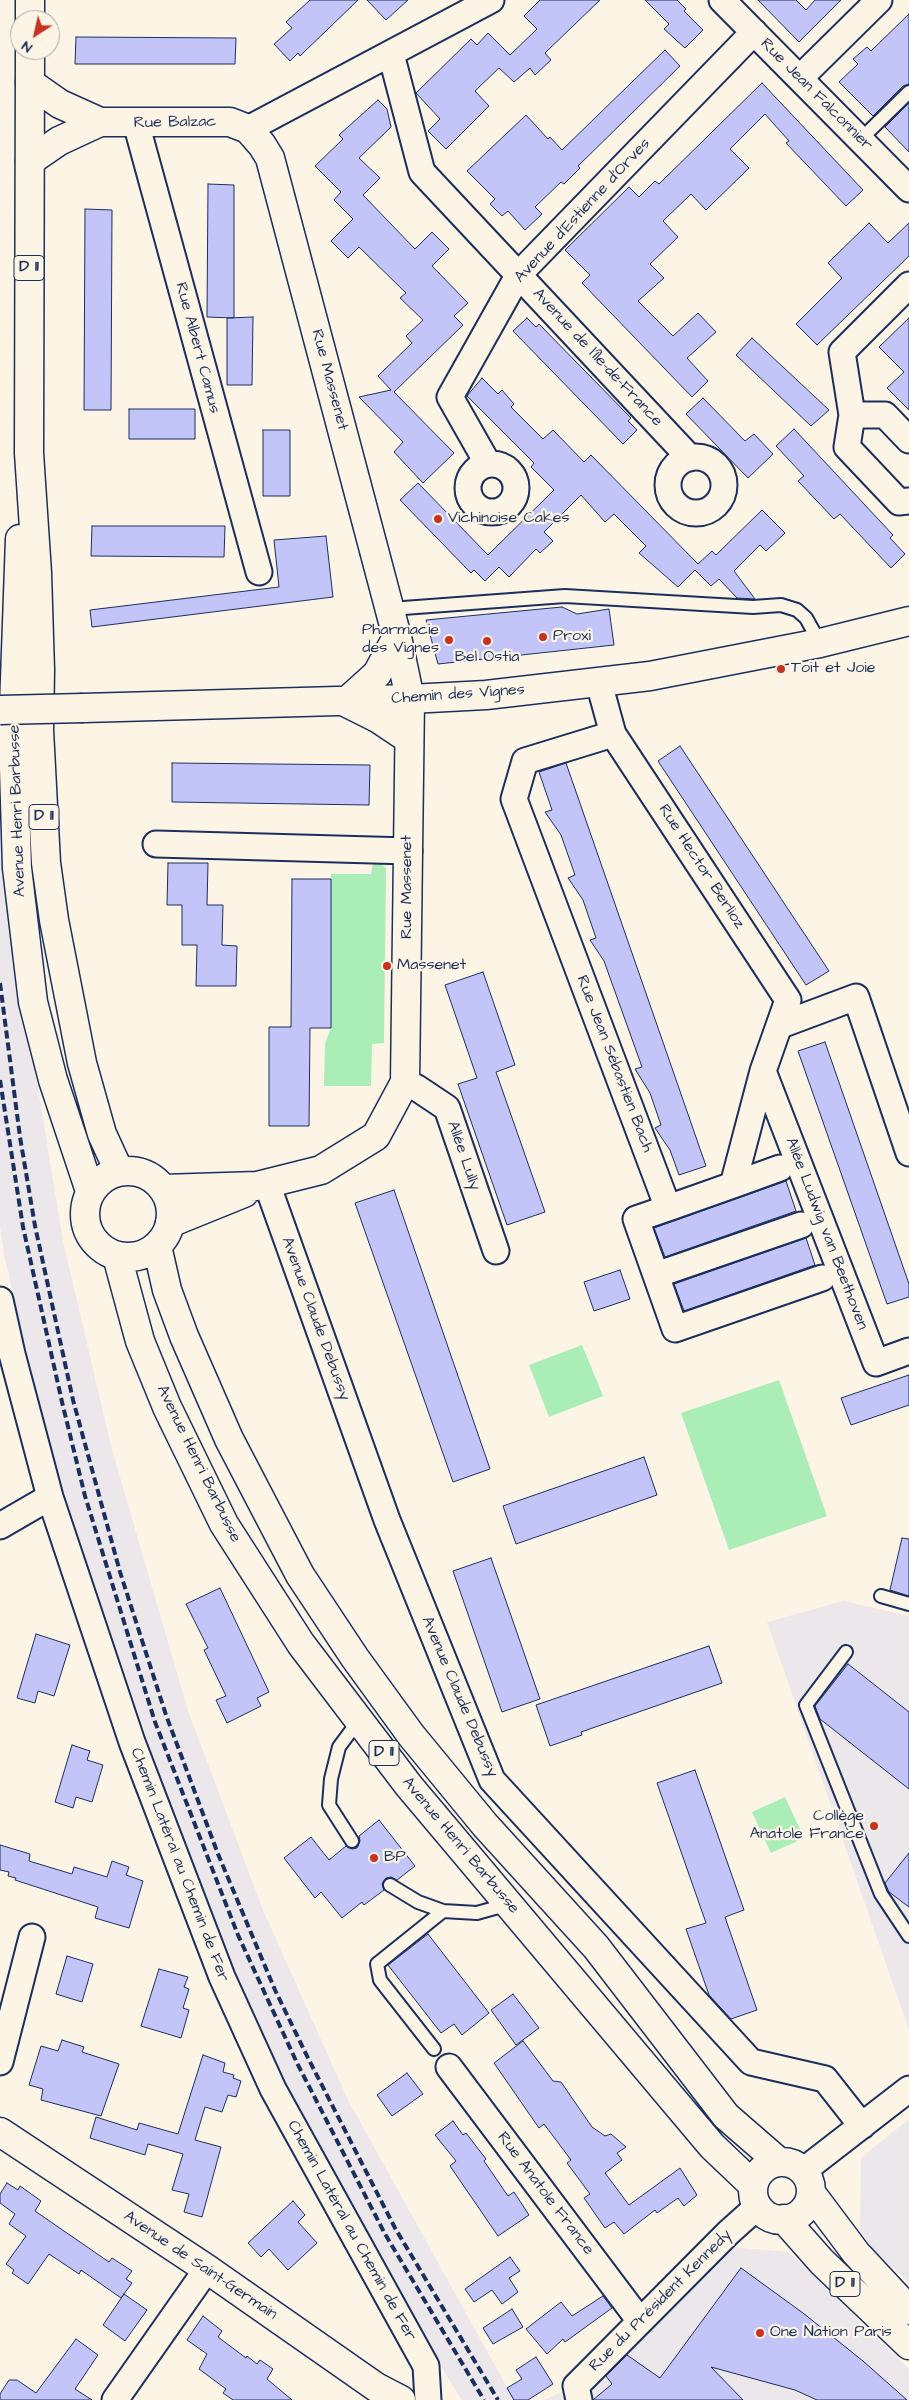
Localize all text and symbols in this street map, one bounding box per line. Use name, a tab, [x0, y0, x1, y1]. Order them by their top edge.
north arrow	[10, 10, 60, 60]
street label: Rue Jean Falconnier	[756, 35, 876, 155]
text: N	[18, 36, 36, 57]
street label: Rue Balzac	[133, 113, 217, 133]
street label: Avenue d'Estienne d'Orves	[511, 135, 655, 287]
road number: D 11	[14, 256, 44, 280]
street label: Rue Albert Camus	[170, 280, 224, 416]
street label: Avenue de l'Île-de-France	[528, 285, 666, 431]
street label: Rue Massenet	[306, 327, 352, 433]
place label: Vichinoise Cakes	[448, 509, 569, 529]
marker: Vichinoise Cakes	[432, 513, 444, 525]
place label: Pharmacie des Vignes	[362, 621, 439, 659]
place label: Proxi	[553, 627, 591, 647]
marker: Proxi	[537, 631, 549, 643]
marker: Pharmacie des Vignes	[443, 634, 455, 646]
marker: Bel Ostia	[481, 635, 493, 647]
place label: Bel Ostia	[455, 648, 519, 668]
place label: Toit et Joie	[791, 659, 875, 679]
marker: Toit et Joie	[775, 663, 787, 675]
street label: Chemin des Vignes	[391, 681, 525, 709]
street label: Avenue Henri Barbusse	[5, 724, 31, 898]
street label: Rue Hector Berlioz	[654, 801, 748, 933]
road number: D 11	[29, 804, 59, 830]
street label: Rue Massenet	[398, 835, 418, 939]
place label: Massenet	[397, 956, 466, 976]
marker: Massenet	[381, 960, 393, 972]
street label: Rue Jean Sébastien Bach	[571, 973, 657, 1155]
street label: Allée Lully	[442, 1119, 484, 1193]
street label: Allée Ludwig van Beethoven	[780, 1135, 872, 1333]
street label: Avenue Claude Debussy	[276, 1235, 354, 1403]
street label: Avenue Henri Barbusse	[152, 1382, 244, 1546]
street label: Avenue Claude Debussy	[416, 1614, 502, 1780]
road number: D 11	[369, 1740, 399, 1766]
street label: Chemin Latéral au Chemin de Fer	[125, 1745, 233, 1985]
street label: Avenue Henri Barbusse	[397, 1774, 523, 1918]
place label: Collège Anatole France	[750, 1807, 864, 1845]
marker: Collège Anatole France	[868, 1820, 880, 1832]
place label: BP	[384, 1848, 406, 1868]
marker: BP	[368, 1852, 380, 1864]
street label: Chemin Latéral au Chemin de Fer	[282, 2117, 420, 2345]
street label: Rue Anatole France	[493, 2129, 597, 2259]
street label: Avenue de Saint-Germain	[119, 2207, 281, 2325]
street label: Rue du Président Kennedy	[586, 2226, 736, 2376]
road number: D 11	[830, 2272, 860, 2296]
place label: One Nation Paris	[770, 2323, 892, 2343]
marker: One Nation Paris	[754, 2327, 766, 2339]

